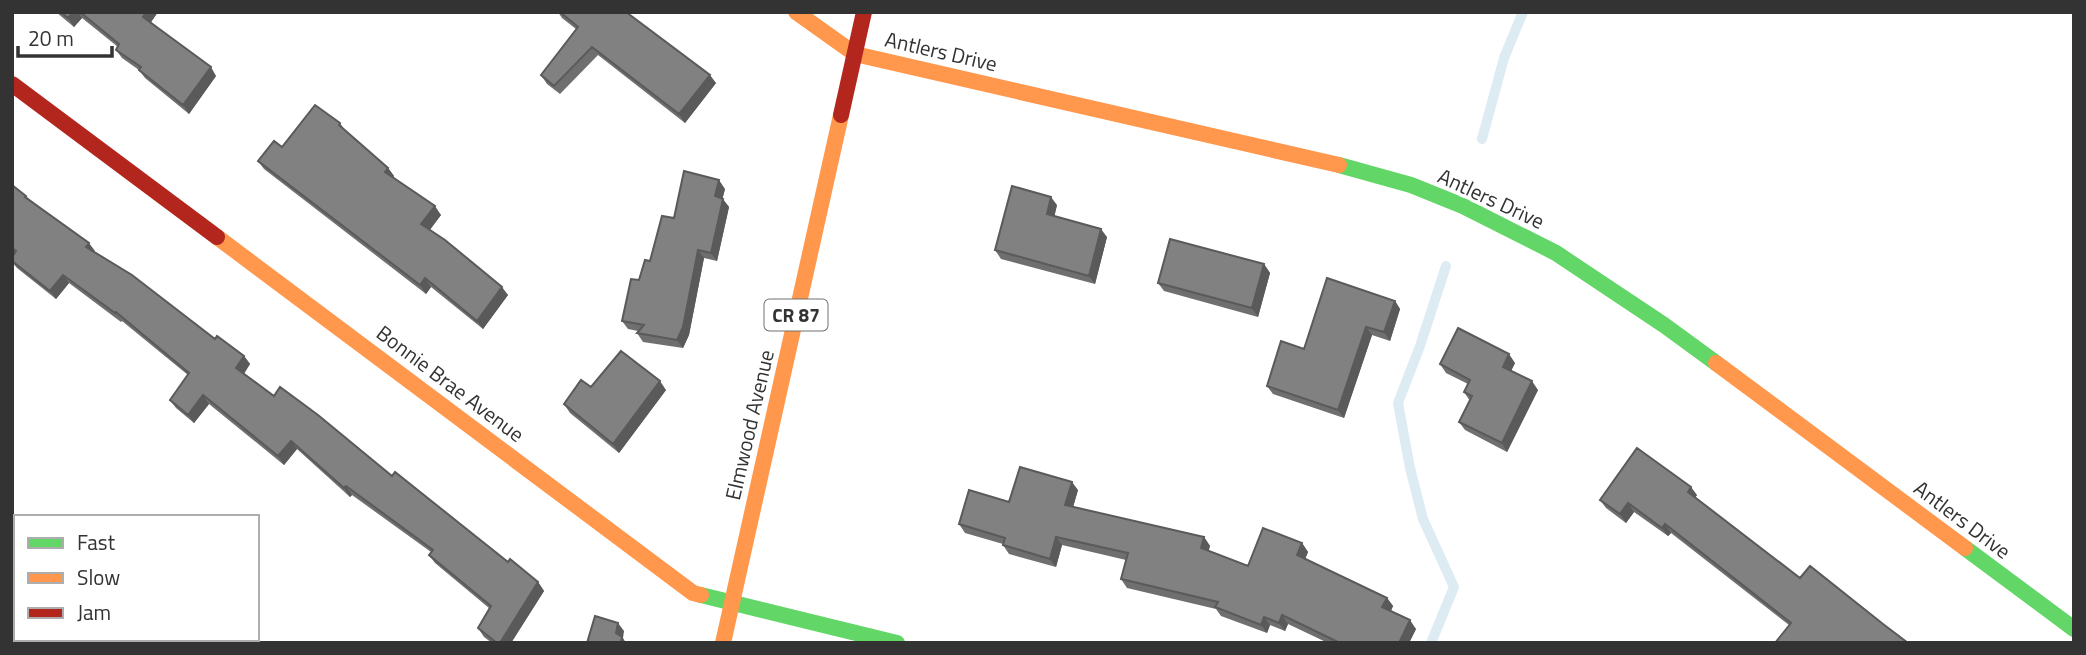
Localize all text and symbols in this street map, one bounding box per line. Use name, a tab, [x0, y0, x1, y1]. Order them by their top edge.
scale bar	[18, 14, 112, 58]
text: 20 m	[28, 22, 74, 54]
street label: Antlers Drive	[882, 23, 1000, 79]
street label: Antlers Drive	[1433, 159, 1550, 237]
road number: CR 87	[764, 300, 828, 330]
street label: Bonnie Brae Avenue	[370, 317, 531, 450]
street label: Elmwood Avenue	[716, 346, 782, 503]
street label: Antlers Drive	[1907, 472, 2018, 566]
legend	[14, 515, 259, 641]
text: Fast	[77, 526, 116, 558]
text: Slow	[77, 561, 120, 593]
text: Jam	[77, 596, 111, 628]

